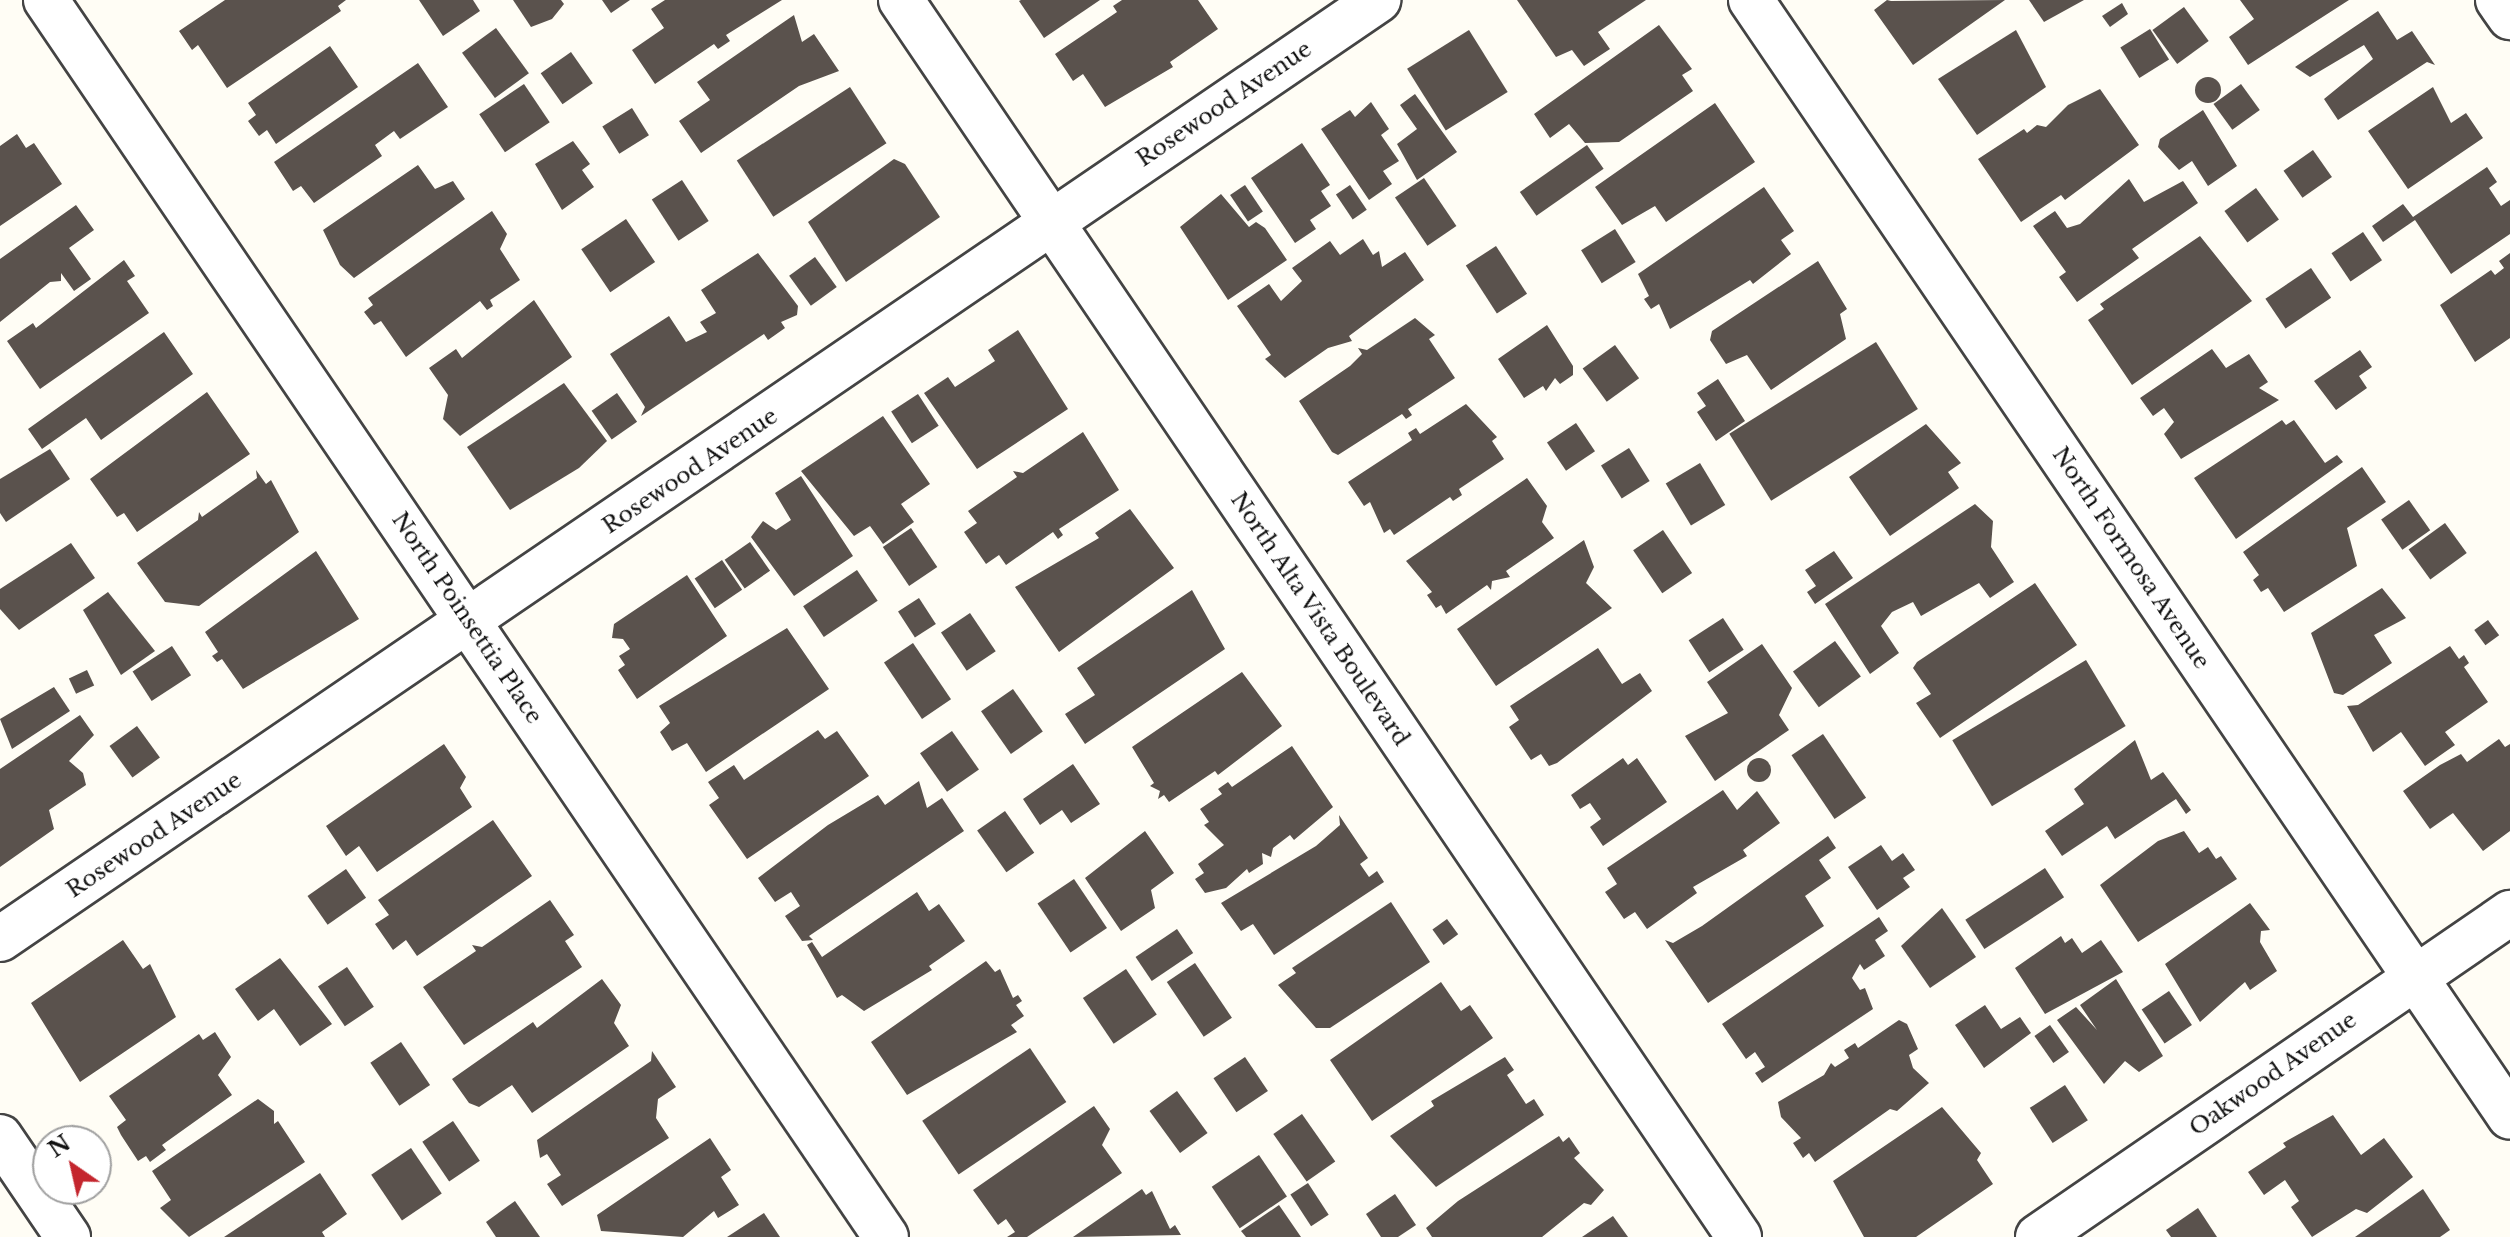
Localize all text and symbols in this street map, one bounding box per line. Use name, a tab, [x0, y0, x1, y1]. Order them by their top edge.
street label: Rosewood Avenue	[1131, 35, 1317, 173]
street label: Rosewood Avenue	[597, 402, 783, 540]
street label: North Formosa Avenue	[2047, 442, 2215, 674]
street label: North Alta Vista Boulevard	[1225, 486, 1415, 752]
street label: North Poinsettia Place	[386, 507, 548, 729]
street label: Rosewood Avenue	[61, 766, 247, 904]
street label: Oakwood Avenue	[2184, 1006, 2362, 1142]
north arrow	[32, 1125, 112, 1205]
text: N	[43, 1129, 76, 1163]

